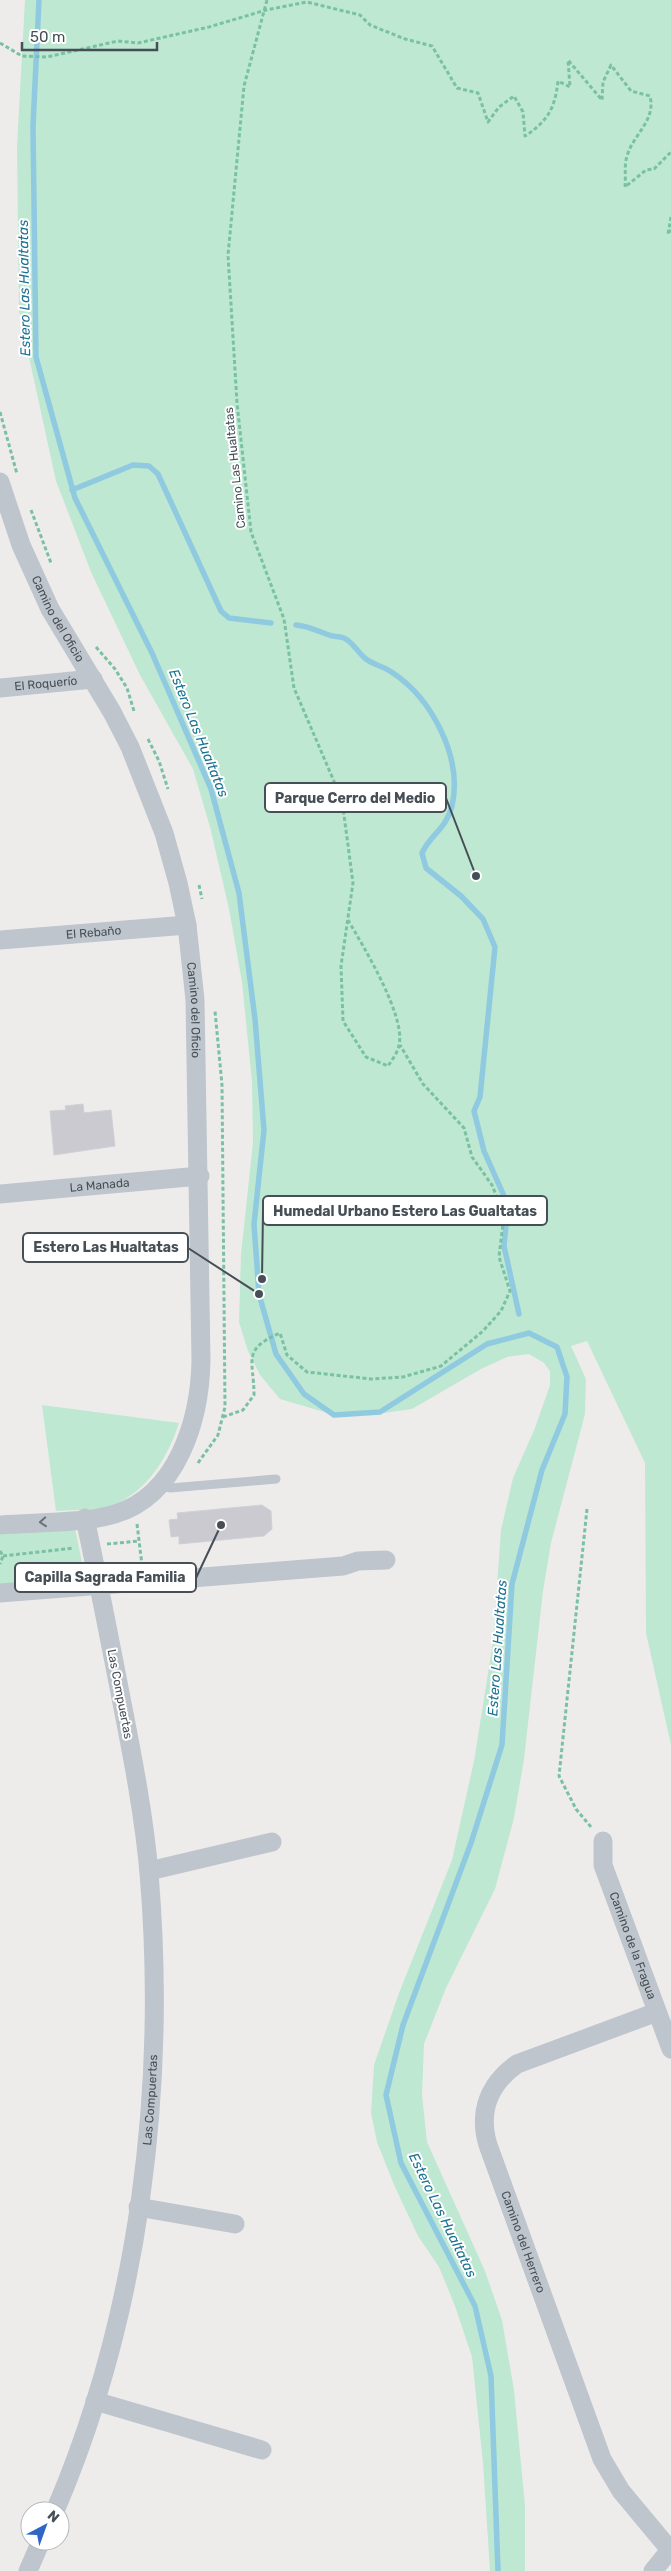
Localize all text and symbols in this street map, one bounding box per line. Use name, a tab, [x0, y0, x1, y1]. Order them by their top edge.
scale bar	[22, 20, 158, 52]
text: 50 m	[30, 28, 65, 46]
water label: Estero Las Hualtatas	[15, 220, 34, 356]
street label: Camino Las Hualtatas	[222, 407, 248, 529]
street label: Camino del Oficio	[29, 574, 87, 664]
water label: Estero Las Hualtatas	[165, 667, 232, 800]
street label: El Roquerío	[14, 674, 78, 694]
callout: Parque Cerro del Medio	[265, 783, 446, 812]
text: Parque Cerro del Medio	[275, 790, 435, 807]
street label: El Rebaño	[65, 923, 122, 942]
street label: Camino del Oficio	[184, 961, 203, 1058]
street label: La Manada	[69, 1175, 130, 1195]
callout: Humedal Urbano Estero Las Gualtatas	[263, 1196, 547, 1225]
text: Humedal Urbano Estero Las Gualtatas	[273, 1203, 537, 1220]
callout: Estero Las Hualtatas	[23, 1233, 188, 1262]
text: Estero Las Hualtatas	[33, 1239, 179, 1256]
one-way arrow	[38, 1516, 46, 1527]
callout: Capilla Sagrada Familia	[15, 1563, 196, 1592]
text: Capilla Sagrada Familia	[25, 1569, 185, 1586]
water label: Estero Las Hualtatas	[484, 1579, 511, 1717]
street label: Las Compuertas	[104, 1648, 136, 1740]
street label: Camino de la Fragua	[607, 1890, 659, 2001]
street label: Las Compuertas	[140, 2054, 160, 2146]
water label: Estero Las Hualtatas	[405, 2150, 480, 2280]
street label: Camino del Herrero	[498, 2189, 548, 2295]
north arrow	[20, 2501, 70, 2551]
text: N	[44, 2507, 63, 2526]

